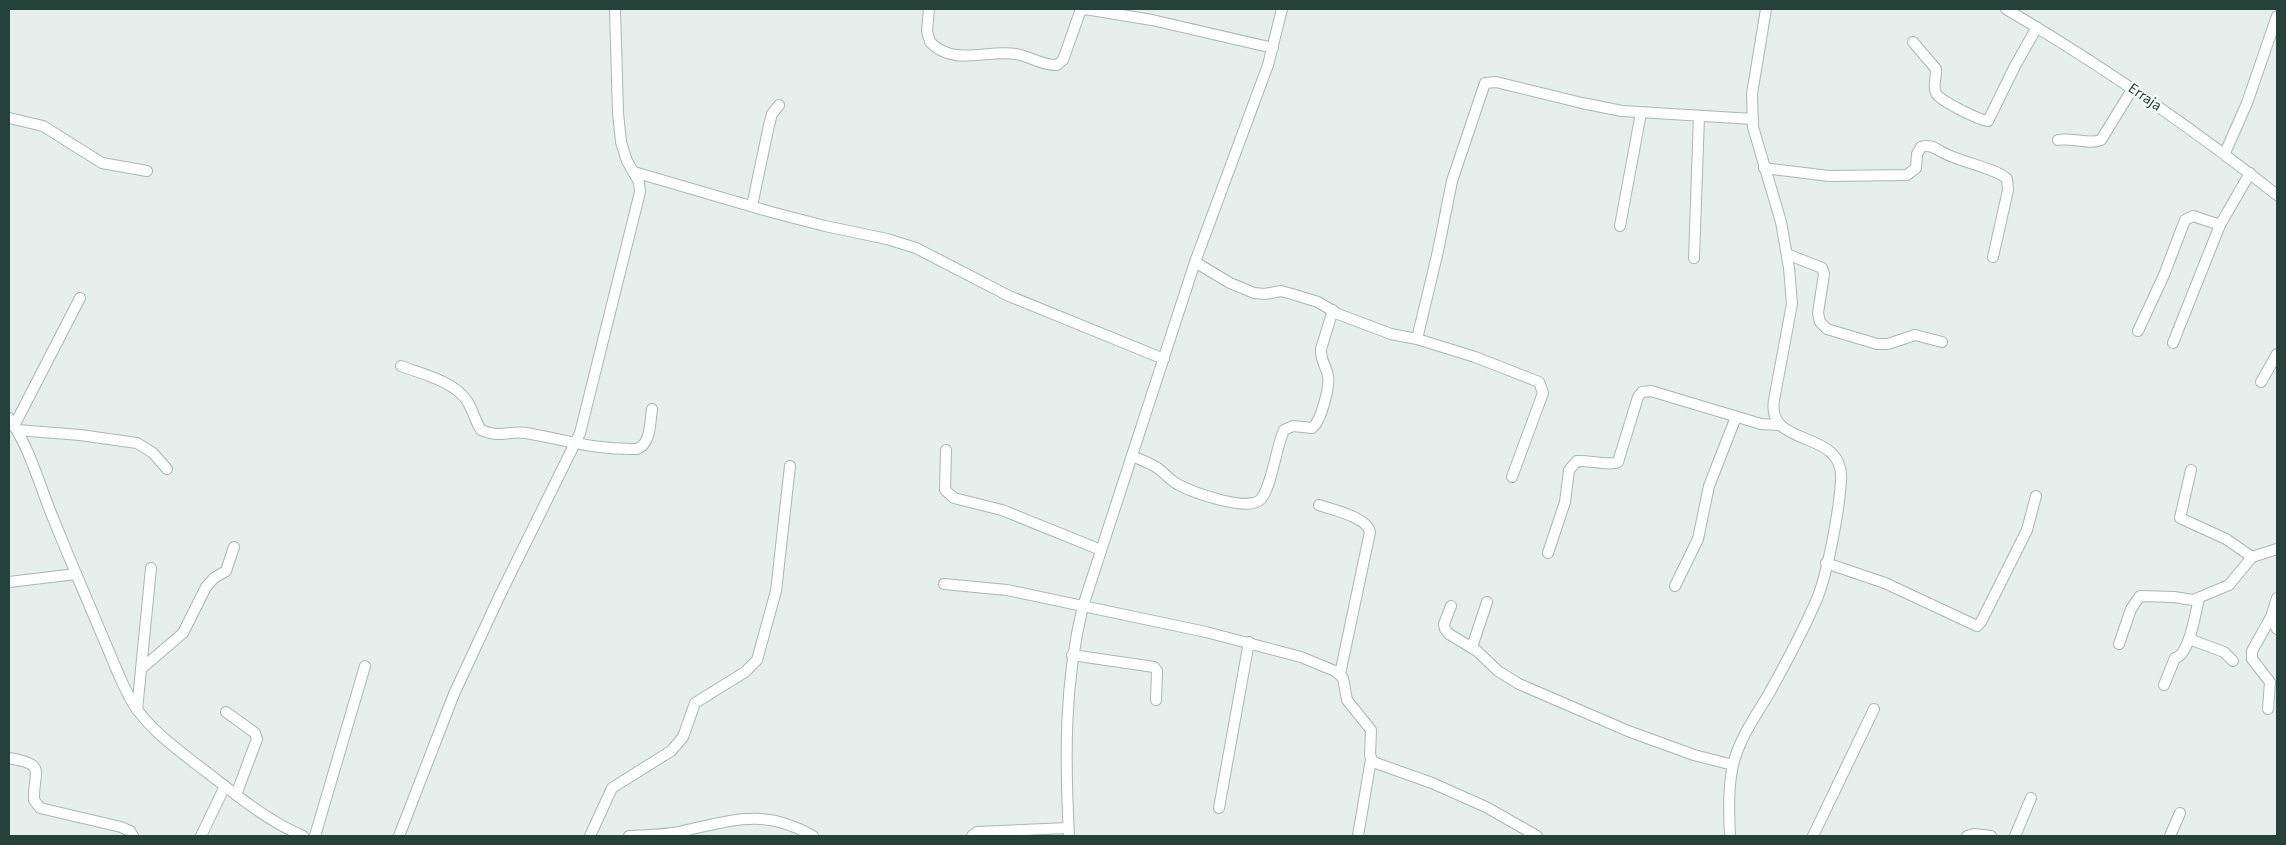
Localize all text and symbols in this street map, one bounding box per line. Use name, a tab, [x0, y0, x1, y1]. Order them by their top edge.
street label: Erraja	[2124, 78, 2166, 116]

